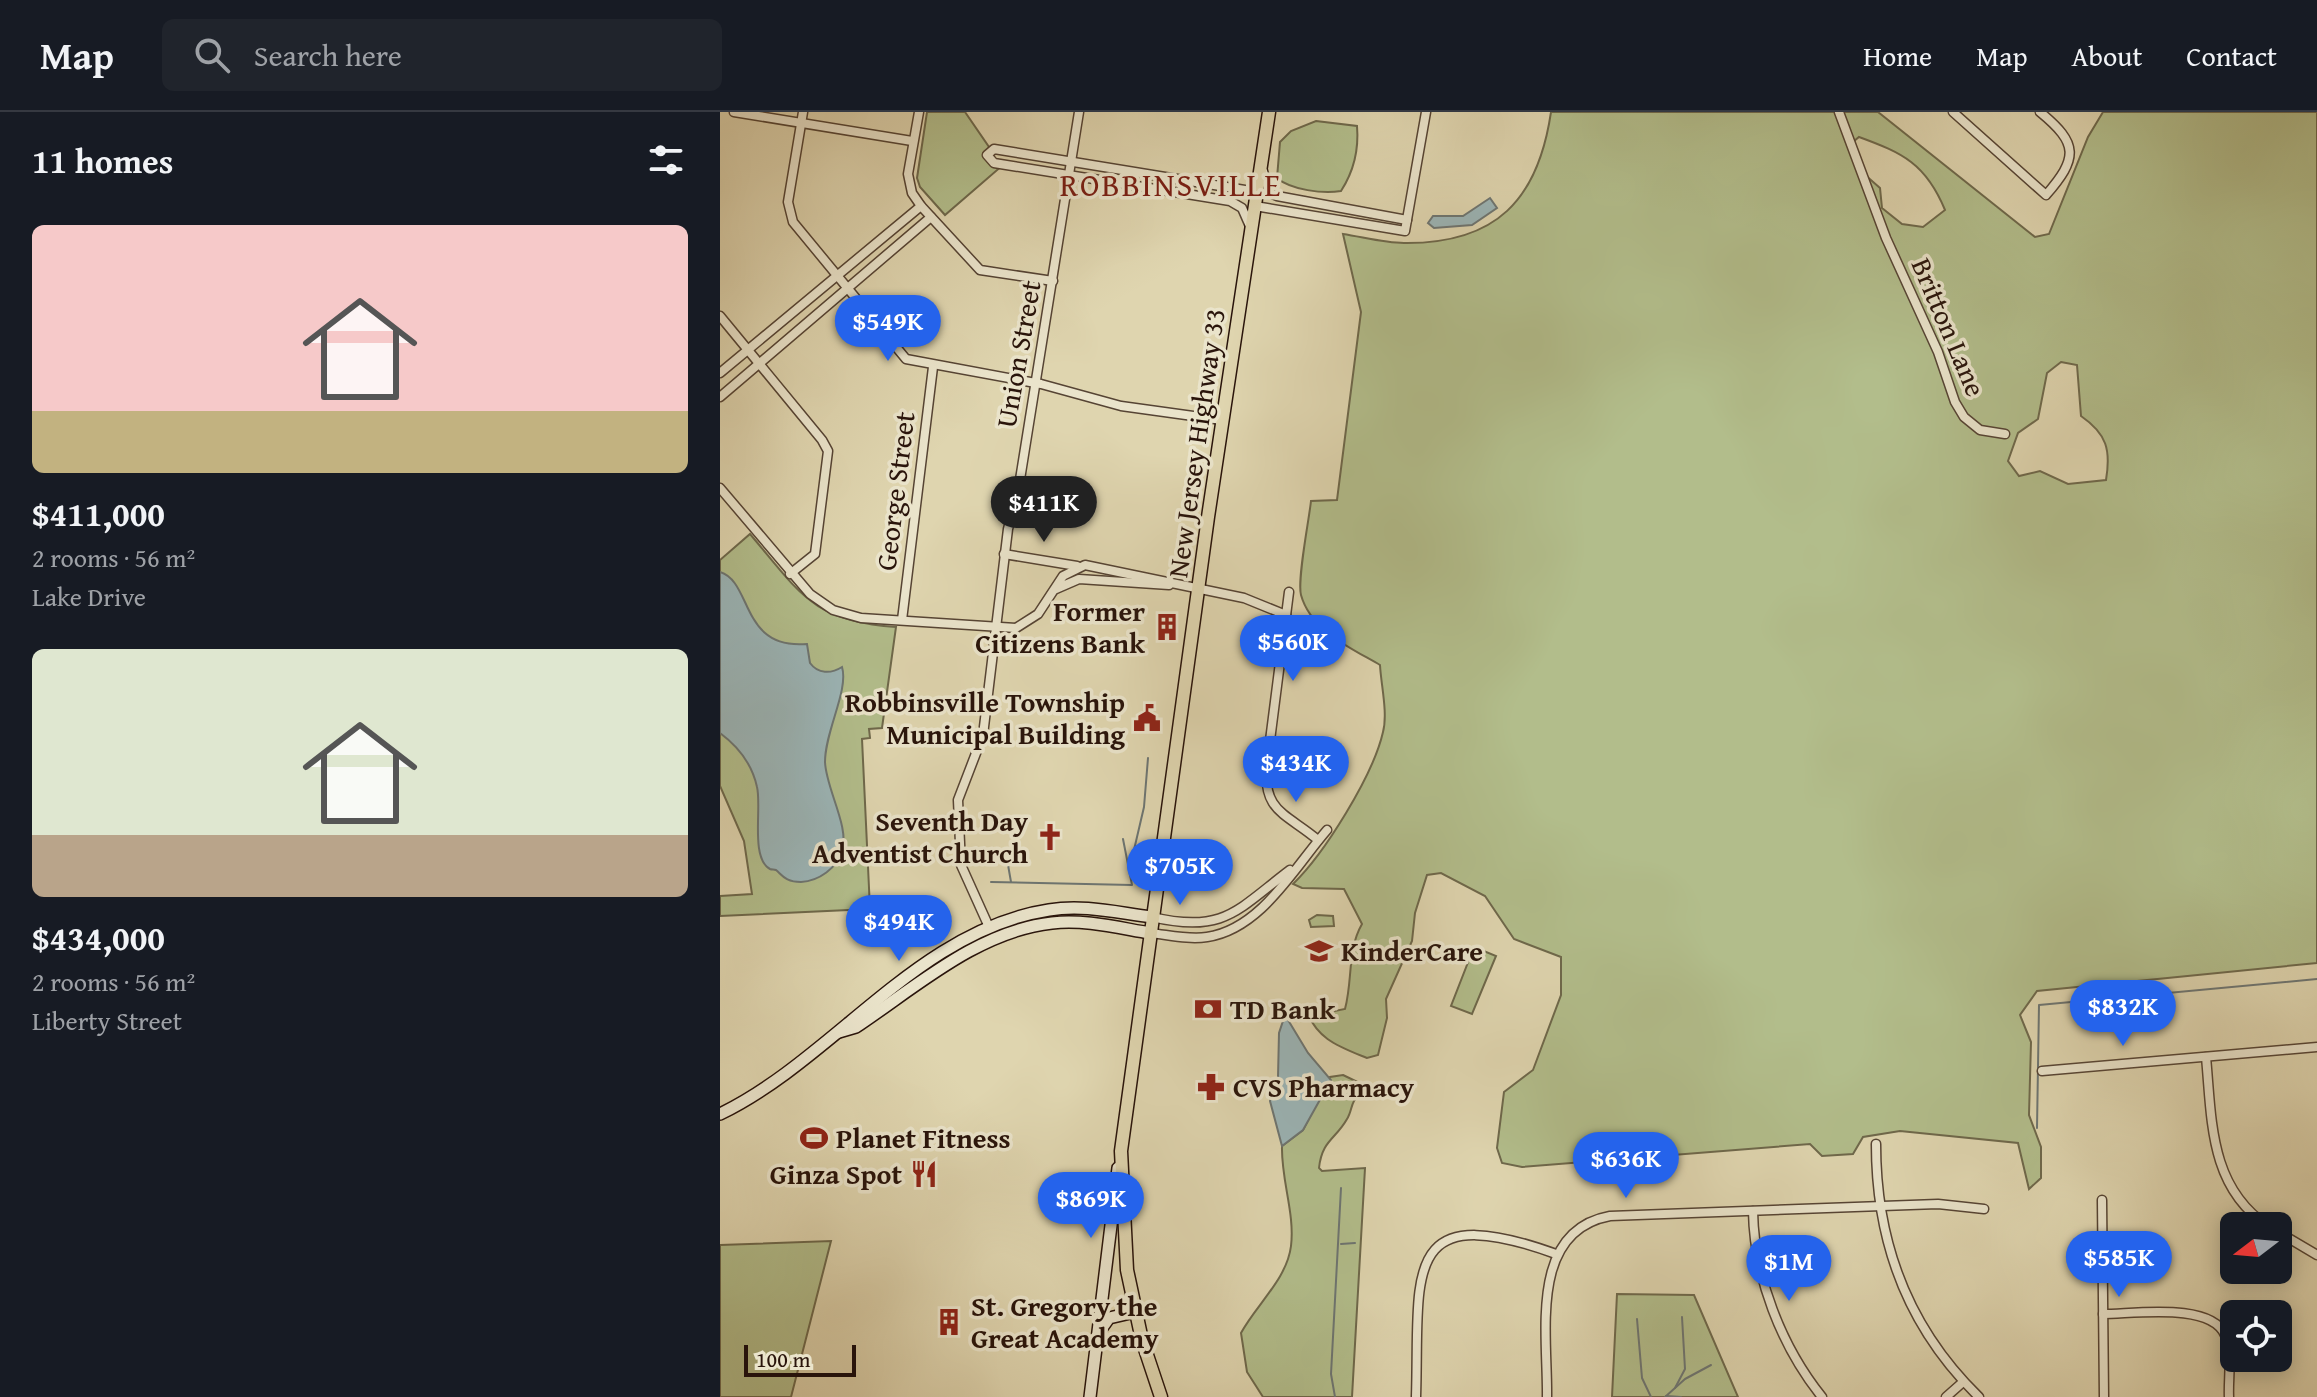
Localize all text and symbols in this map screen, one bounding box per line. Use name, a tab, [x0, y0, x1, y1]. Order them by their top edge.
search box	[162, 19, 722, 91]
text: Map	[40, 27, 114, 83]
icon: search	[190, 33, 234, 77]
text: Search here	[254, 33, 402, 77]
text: Home	[1863, 35, 1932, 76]
text: Map	[1976, 35, 2028, 76]
text: About	[2072, 35, 2142, 76]
text: Contact	[2186, 35, 2277, 76]
text: 11 homes	[32, 136, 173, 185]
icon: filters	[644, 138, 688, 182]
district label: ROBBINSVILLE	[1060, 161, 1282, 208]
street label: Britton Lane	[1902, 251, 1997, 402]
icon: home	[288, 277, 432, 421]
street label: Union Street	[984, 277, 1051, 431]
pin: $549K	[832, 295, 944, 363]
text: $549K	[853, 301, 923, 340]
street label: New Jersey Highway 33	[1156, 306, 1235, 580]
street label: George Street	[864, 409, 925, 573]
pin: $411K	[988, 476, 1100, 544]
text: $411K	[1009, 482, 1079, 521]
text: $411,000	[32, 489, 165, 538]
text: 2 rooms · 56 m²	[32, 538, 195, 577]
text: Lake Drive	[32, 577, 146, 616]
place label: Former Citizens Bank	[975, 590, 1146, 663]
building icon: Former Citizens Bank	[1152, 612, 1182, 642]
pin: $560K	[1237, 615, 1349, 683]
text: $560K	[1258, 621, 1328, 660]
place label: Robbinsville Township Municipal Building	[845, 681, 1125, 754]
icon: home	[288, 701, 432, 845]
public building icon: Robbinsville Township Municipal Building	[1132, 703, 1162, 733]
pin: $434K	[1240, 736, 1352, 804]
text: $434K	[1261, 742, 1331, 781]
place label: Seventh Day Adventist Church	[812, 800, 1029, 873]
church icon: Seventh Day Adventist Church	[1035, 822, 1065, 852]
pin: $705K	[1124, 839, 1236, 907]
text: $705K	[1145, 845, 1215, 884]
pin: $494K	[843, 895, 955, 963]
text: $494K	[864, 901, 934, 940]
text: $434,000	[32, 913, 165, 962]
place label: KinderCare	[1341, 930, 1483, 971]
school or university icon: KinderCare	[1304, 936, 1334, 966]
text: 2 rooms · 56 m²	[32, 962, 195, 1001]
pin: $832K	[2067, 980, 2179, 1048]
text: $832K	[2088, 986, 2158, 1025]
place label: TD Bank	[1230, 988, 1336, 1029]
bank icon: TD Bank	[1193, 994, 1223, 1024]
text: Liberty Street	[32, 1001, 182, 1040]
place label: CVS Pharmacy	[1233, 1066, 1415, 1107]
pharmacy icon: CVS Pharmacy	[1196, 1072, 1226, 1102]
place label: Planet Fitness	[836, 1117, 1011, 1158]
sports icon: Planet Fitness	[799, 1123, 829, 1153]
pin: $636K	[1570, 1132, 1682, 1200]
text: $636K	[1591, 1138, 1661, 1177]
place label: Ginza Spot	[770, 1153, 902, 1194]
restaurant icon: Ginza Spot	[909, 1159, 939, 1189]
pin: $869K	[1035, 1172, 1147, 1240]
text: $869K	[1056, 1178, 1126, 1217]
north arrow	[2220, 1212, 2292, 1284]
map controls	[2220, 1212, 2292, 1372]
pin: $585K	[2063, 1231, 2175, 1299]
pin: $1M	[1750, 1235, 1828, 1303]
text: $585K	[2084, 1237, 2154, 1276]
text: $1M	[1764, 1241, 1814, 1280]
place label: St. Gregory the Great Academy	[971, 1285, 1159, 1358]
button: locate	[2220, 1300, 2292, 1372]
building icon: St. Gregory the Great Academy	[934, 1307, 964, 1337]
scale bar	[744, 1341, 856, 1377]
text: 100 m	[756, 1343, 811, 1375]

